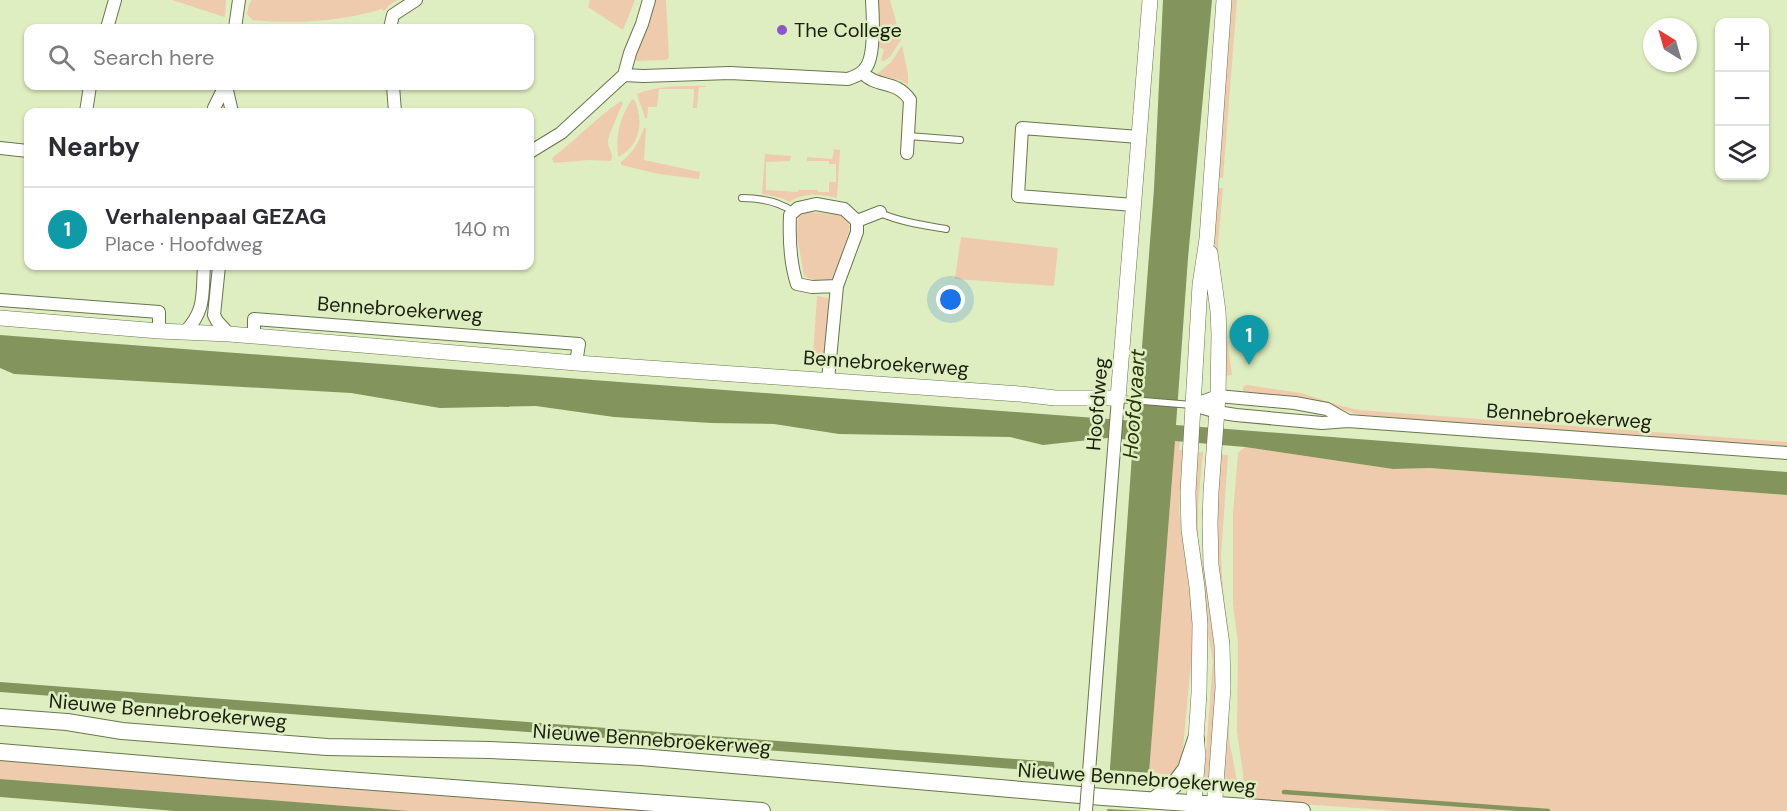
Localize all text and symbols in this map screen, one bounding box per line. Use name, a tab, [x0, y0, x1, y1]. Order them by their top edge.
place label: The College	[794, 17, 902, 43]
north arrow	[1643, 18, 1697, 72]
map controls	[1715, 18, 1769, 180]
button: +	[1715, 18, 1769, 72]
marker: The College	[775, 23, 789, 37]
search box	[24, 24, 534, 90]
icon: search	[45, 41, 78, 74]
text: Search here	[93, 43, 214, 72]
button: −	[1715, 72, 1769, 126]
button: layers	[1715, 126, 1769, 180]
text: Nearby	[48, 130, 140, 164]
text: Verhalenpaal GEZAG	[105, 202, 326, 231]
text: 1	[64, 216, 71, 242]
text: 140 m	[455, 216, 510, 242]
text: Place · Hoofdweg	[105, 231, 263, 257]
your location	[936, 285, 965, 314]
street label: Bennebroekerweg	[316, 290, 484, 328]
pin: 1	[1230, 316, 1268, 365]
street label: Bennebroekerweg	[802, 344, 970, 382]
water label: Hoofdvaart	[1116, 347, 1152, 460]
street label: Hoofdweg	[1080, 356, 1114, 452]
street label: Bennebroekerweg	[1485, 397, 1653, 435]
street label: Nieuwe Bennebroekerweg	[48, 688, 288, 734]
street label: Nieuwe Bennebroekerweg	[532, 718, 772, 760]
street label: Nieuwe Bennebroekerweg	[1017, 757, 1257, 799]

